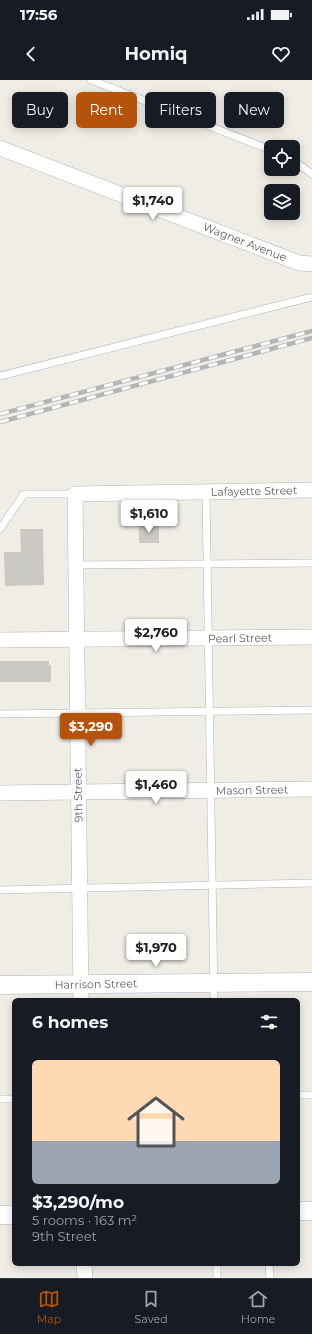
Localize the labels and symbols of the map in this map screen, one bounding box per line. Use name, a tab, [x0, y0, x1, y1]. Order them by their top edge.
pin: $1,740	[120, 187, 186, 221]
street label: Wagner Avenue	[201, 220, 289, 265]
street label: Lafayette Street	[211, 483, 298, 499]
pin: $1,610	[116, 500, 182, 534]
pin: $2,760	[123, 619, 189, 653]
street label: Pearl Street	[208, 630, 273, 646]
pin: $3,290	[58, 713, 124, 747]
street label: 9th Street	[71, 767, 85, 823]
pin: $1,460	[123, 771, 189, 805]
street label: Mason Street	[215, 782, 289, 798]
pin: $1,970	[123, 934, 189, 968]
street label: Harrison Street	[54, 976, 138, 992]

